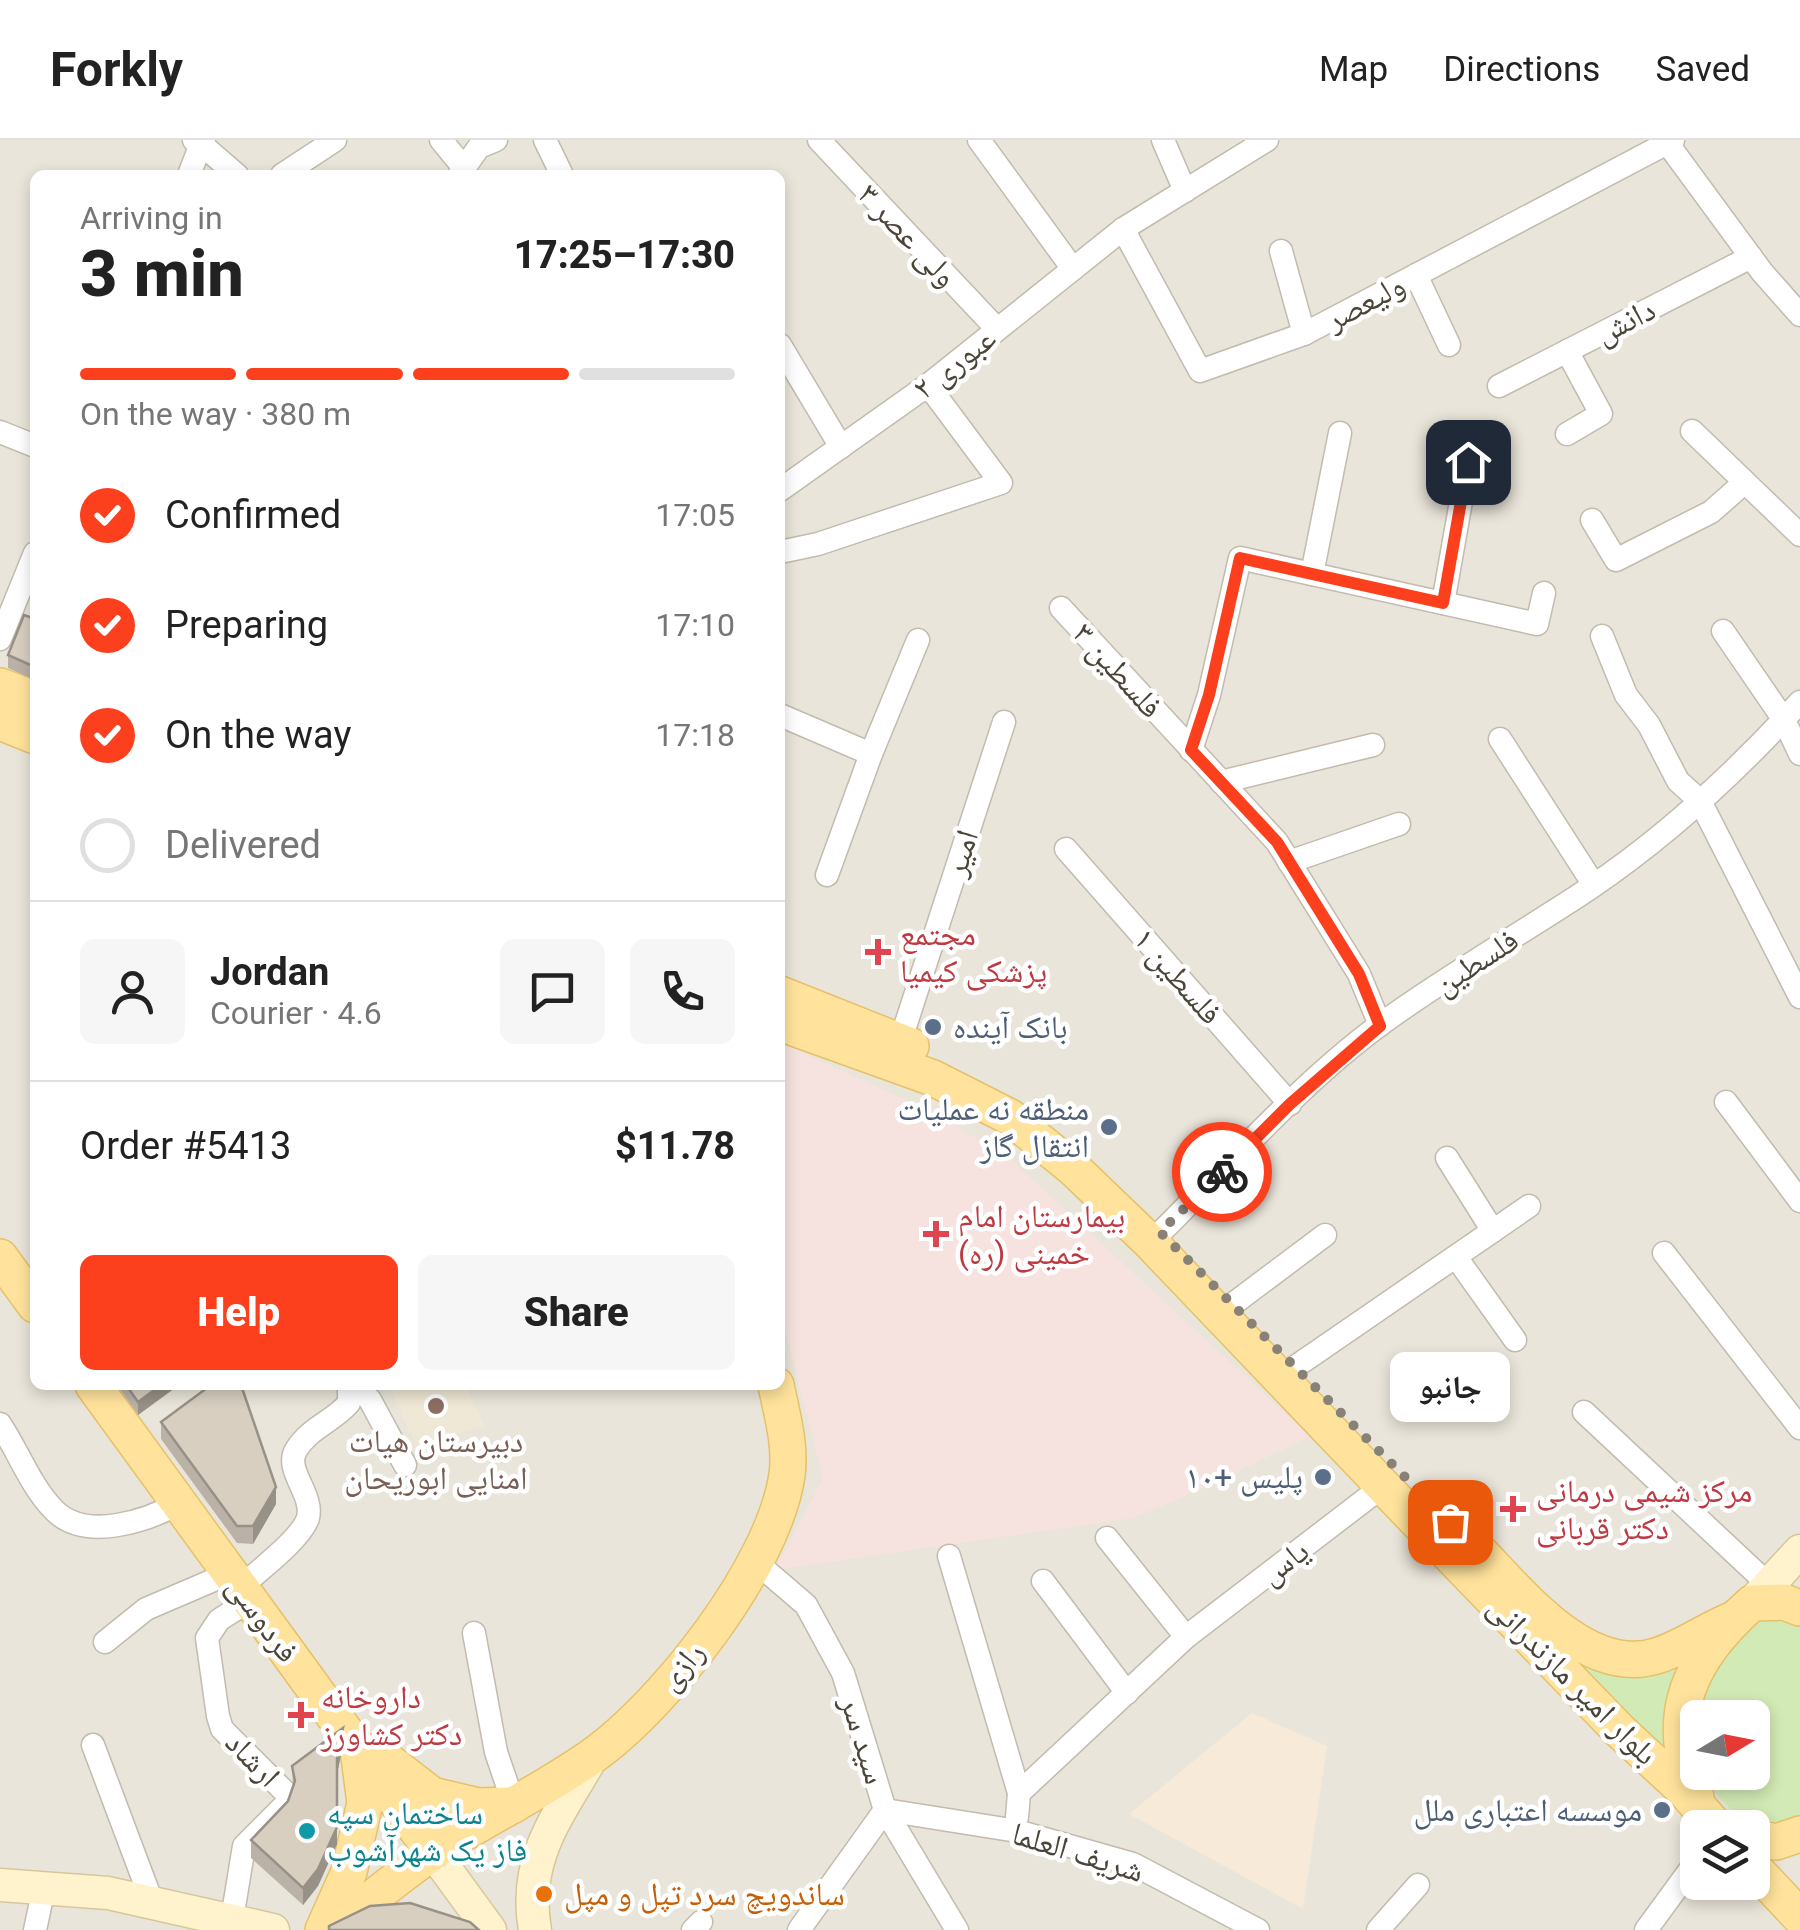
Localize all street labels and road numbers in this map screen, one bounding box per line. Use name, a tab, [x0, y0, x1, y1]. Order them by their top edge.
street label: ولی عصر ۳	[850, 175, 966, 295]
street label: ولیعصر	[1318, 265, 1411, 339]
street label: دانش	[1589, 290, 1662, 353]
street label: عبوری ۲	[905, 319, 1003, 407]
street label: فلسطین ۳	[1065, 614, 1171, 726]
street label: امیر	[935, 825, 986, 882]
street label: فلسطین ۱	[1125, 920, 1230, 1033]
street label: فلسطین	[1427, 921, 1526, 1004]
street label: یاس	[1252, 1531, 1317, 1593]
street label: فردوسی	[218, 1568, 307, 1670]
street label: بلوار امیر مازندرانی	[1480, 1587, 1666, 1773]
street label: رازی	[650, 1634, 712, 1698]
street label: سید سر	[832, 1691, 895, 1788]
street label: ارشاد	[218, 1723, 288, 1795]
street label: شریف العلما	[1007, 1814, 1149, 1890]

